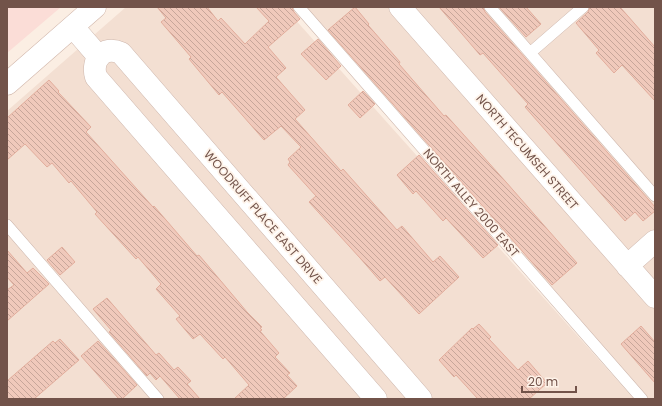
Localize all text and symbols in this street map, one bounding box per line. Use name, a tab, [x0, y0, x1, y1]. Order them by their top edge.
street label: NORTH TECUMSEH STREET	[472, 90, 583, 213]
street label: NORTH ALLEY 2000 EAST	[420, 145, 524, 261]
street label: WOODRUFF PLACE EAST DRIVE	[200, 146, 326, 287]
scale bar	[522, 368, 576, 394]
text: 20 m	[528, 373, 558, 390]

